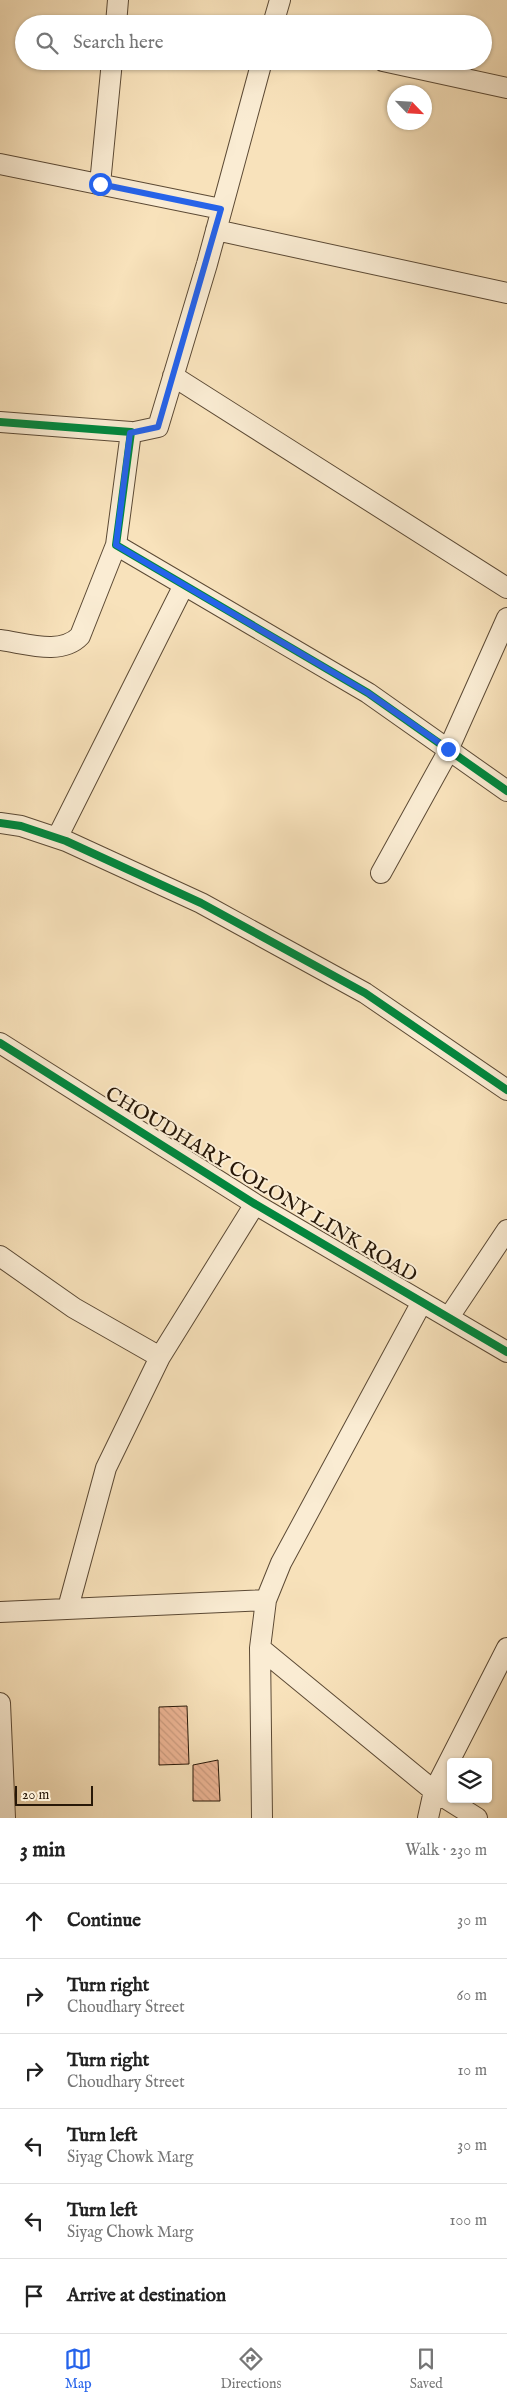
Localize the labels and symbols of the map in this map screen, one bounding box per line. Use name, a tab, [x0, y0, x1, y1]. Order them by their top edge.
north arrow	[387, 85, 432, 130]
route start	[89, 173, 112, 196]
route end	[437, 738, 460, 761]
street label: CHOUDHARY COLONY LINK ROAD	[100, 1082, 422, 1288]
scale bar	[15, 1783, 92, 1806]

